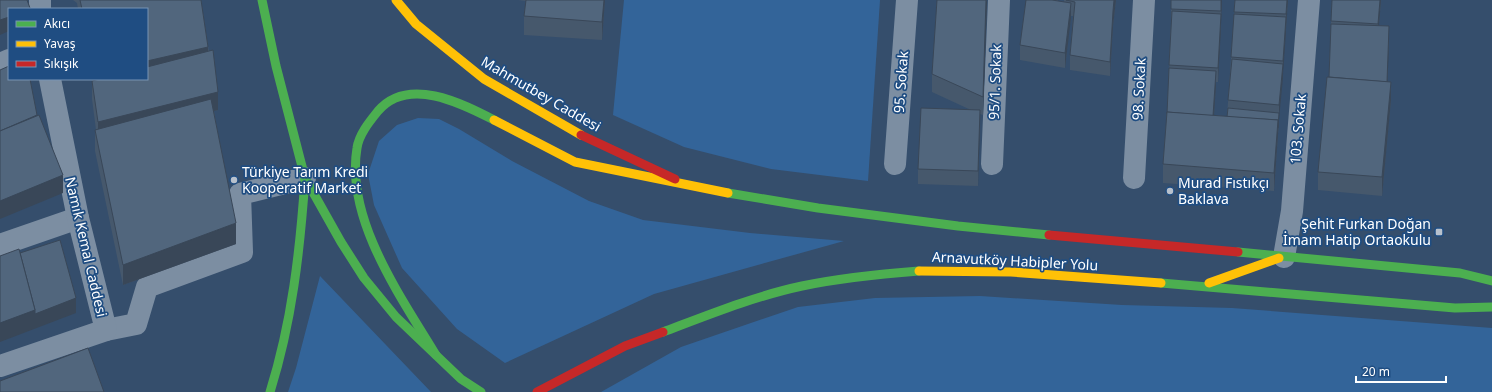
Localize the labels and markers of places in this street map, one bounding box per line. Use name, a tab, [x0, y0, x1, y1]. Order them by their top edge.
place label: Türkiye Tarım Kredi Kooperatif Market	[242, 162, 368, 197]
place label: Murad Fıstıkçı Baklava	[1178, 173, 1269, 208]
marker: Türkiye Tarım Kredi Kooperatif Market	[229, 175, 239, 185]
marker: Murad Fıstıkçı Baklava	[1165, 186, 1175, 196]
place label: Şehit Furkan Doğan İmam Hatip Ortaokulu	[1283, 214, 1431, 249]
marker: Şehit Furkan Doğan İmam Hatip Ortaokulu	[1434, 227, 1444, 237]

